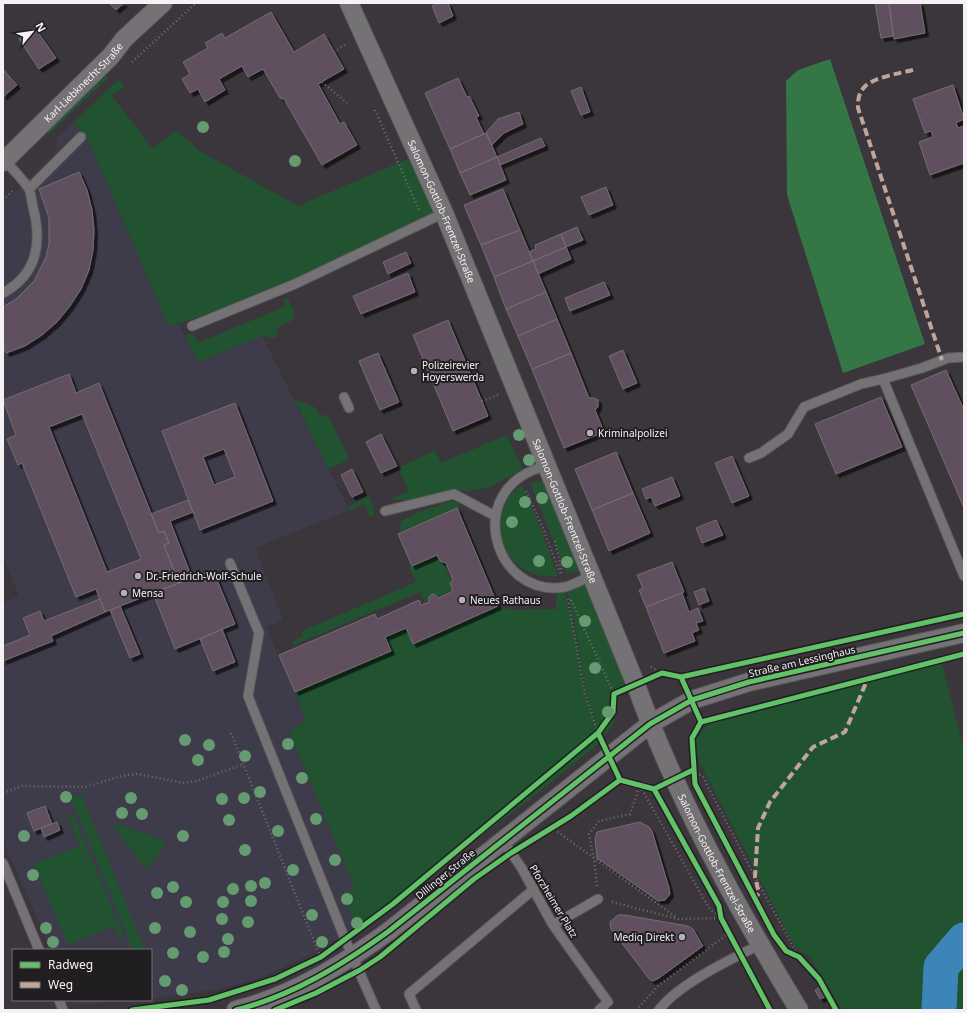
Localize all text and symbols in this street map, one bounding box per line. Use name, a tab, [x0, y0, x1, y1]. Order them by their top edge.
north arrow	[12, 12, 52, 52]
text: N	[32, 19, 50, 34]
street label: Karl-Liebknecht-Straße	[41, 39, 126, 125]
street label: Salomon-Gottlob-Frentzel-Straße	[405, 137, 479, 285]
place label: Polizeirevier Hoyerswerda	[422, 358, 484, 384]
marker: Polizeirevier Hoyerswerda	[409, 366, 419, 376]
place label: Kriminalpolizei	[598, 426, 667, 440]
marker: Kriminalpolizei	[585, 428, 595, 438]
street label: Salomon-Gottlob-Frentzel-Straße	[530, 437, 601, 585]
place label: Dr.-Friedrich-Wolf-Schule	[146, 569, 262, 583]
marker: Dr.-Friedrich-Wolf-Schule	[133, 571, 143, 581]
place label: Mensa	[132, 586, 163, 600]
marker: Mensa	[119, 588, 129, 598]
place label: Neues Rathaus	[470, 593, 541, 607]
marker: Neues Rathaus	[457, 595, 467, 605]
street label: Straße am Lessinghaus	[747, 642, 857, 680]
street label: Salomon-Gottlob-Frentzel-Straße	[675, 792, 759, 935]
street label: Dillinger Straße	[412, 845, 478, 902]
street label: Pforzheimer Platz	[527, 862, 582, 940]
place label: Mediq Direkt	[613, 930, 674, 944]
marker: Mediq Direkt	[677, 932, 687, 942]
legend	[12, 949, 152, 1001]
text: Radweg	[48, 956, 93, 973]
text: Weg	[48, 976, 73, 993]

